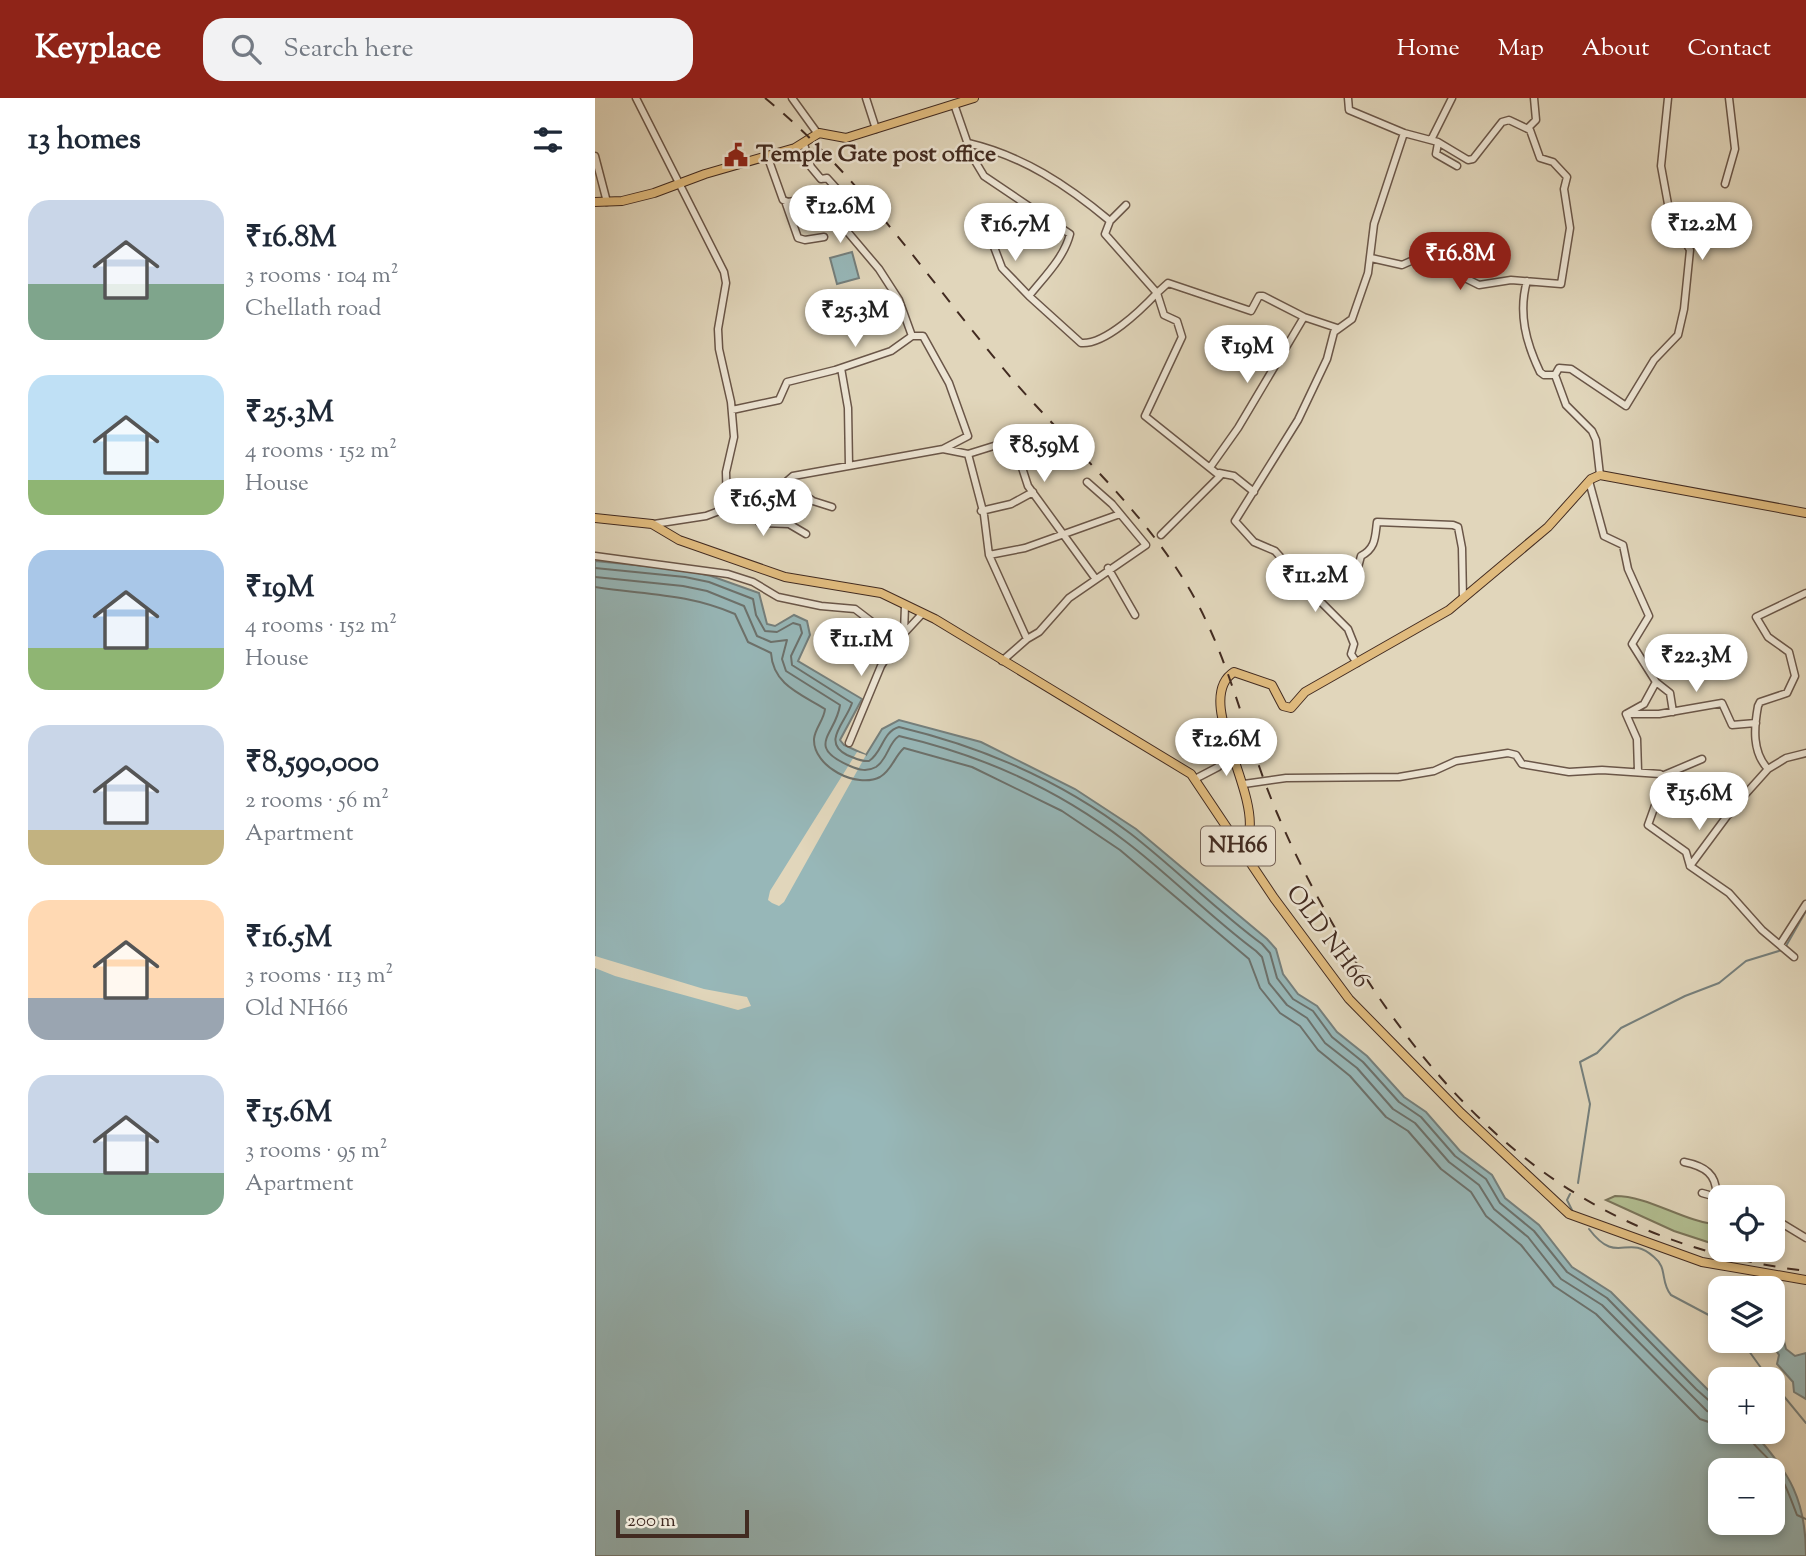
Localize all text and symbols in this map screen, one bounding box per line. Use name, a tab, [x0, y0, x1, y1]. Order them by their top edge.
search box	[203, 18, 693, 81]
text: Keyplace	[35, 25, 161, 73]
icon: search	[227, 30, 265, 68]
text: Search here	[283, 31, 414, 68]
text: Home	[1397, 32, 1460, 66]
text: Map	[1498, 32, 1544, 66]
text: About	[1582, 32, 1649, 66]
text: Contact	[1687, 32, 1771, 66]
text: 13 homes	[28, 119, 141, 162]
icon: filters	[529, 121, 567, 159]
place label: Temple Gate post office	[756, 138, 996, 172]
public building icon: Temple Gate post office	[722, 141, 750, 169]
pin: ₹12.6M	[783, 186, 897, 245]
text: ₹12.6M	[805, 191, 875, 224]
pin: ₹12.2M	[1645, 202, 1759, 262]
pin: ₹16.7M	[958, 204, 1072, 263]
text: ₹12.2M	[1667, 208, 1737, 241]
text: ₹16.7M	[980, 209, 1050, 242]
text: ₹16.8M	[245, 217, 337, 260]
icon: home	[84, 228, 168, 312]
pin: ₹16.8M	[1403, 232, 1517, 292]
text: ₹16.8M	[1425, 238, 1495, 271]
text: 3 rooms · 104 m²	[245, 260, 399, 293]
pin: ₹25.3M	[798, 289, 912, 349]
text: Chellath road	[245, 293, 381, 326]
text: ₹25.3M	[821, 295, 889, 328]
pin: ₹19M	[1206, 326, 1288, 385]
text: ₹19M	[1220, 331, 1274, 364]
text: ₹25.3M	[245, 392, 334, 435]
icon: home	[84, 403, 168, 487]
pin: ₹8.59M	[987, 424, 1101, 484]
text: ₹8.59M	[1009, 430, 1079, 463]
text: 4 rooms · 152 m²	[245, 435, 397, 468]
text: House	[245, 468, 309, 501]
pin: ₹16.5M	[706, 478, 820, 538]
text: ₹16.5M	[730, 484, 796, 517]
pin: ₹11.2M	[1258, 554, 1372, 614]
text: ₹11.2M	[1282, 560, 1348, 593]
text: ₹19M	[245, 567, 314, 610]
icon: home	[84, 578, 168, 662]
text: 4 rooms · 152 m²	[245, 610, 397, 643]
pin: ₹11.1M	[804, 618, 918, 678]
text: ₹11.1M	[829, 624, 893, 657]
pin: ₹22.3M	[1639, 634, 1753, 694]
text: ₹22.3M	[1661, 640, 1731, 673]
text: House	[245, 643, 309, 676]
pin: ₹12.6M	[1169, 718, 1283, 778]
text: ₹12.6M	[1191, 724, 1261, 757]
text: ₹8,590,000	[245, 742, 379, 785]
icon: home	[84, 753, 168, 837]
pin: ₹15.6M	[1642, 772, 1756, 832]
text: ₹15.6M	[1666, 778, 1732, 811]
text: 2 rooms · 56 m²	[245, 785, 389, 818]
text: Apartment	[245, 818, 354, 851]
road number: NH66	[1201, 826, 1275, 866]
street label: OLD NH66	[1277, 878, 1377, 996]
text: ₹16.5M	[245, 917, 332, 960]
icon: home	[84, 928, 168, 1012]
text: 3 rooms · 113 m²	[245, 960, 393, 993]
text: Old NH66	[245, 993, 348, 1026]
text: ₹15.6M	[245, 1092, 332, 1135]
icon: home	[84, 1103, 168, 1187]
text: 3 rooms · 95 m²	[245, 1135, 388, 1168]
text: Apartment	[245, 1168, 354, 1201]
map controls	[1708, 1185, 1785, 1535]
button: locate	[1708, 1185, 1785, 1262]
button: layers	[1708, 1276, 1785, 1353]
button: +	[1708, 1367, 1785, 1444]
button: −	[1708, 1458, 1785, 1535]
scale bar	[616, 1507, 749, 1539]
text: 200 m	[627, 1508, 676, 1535]

